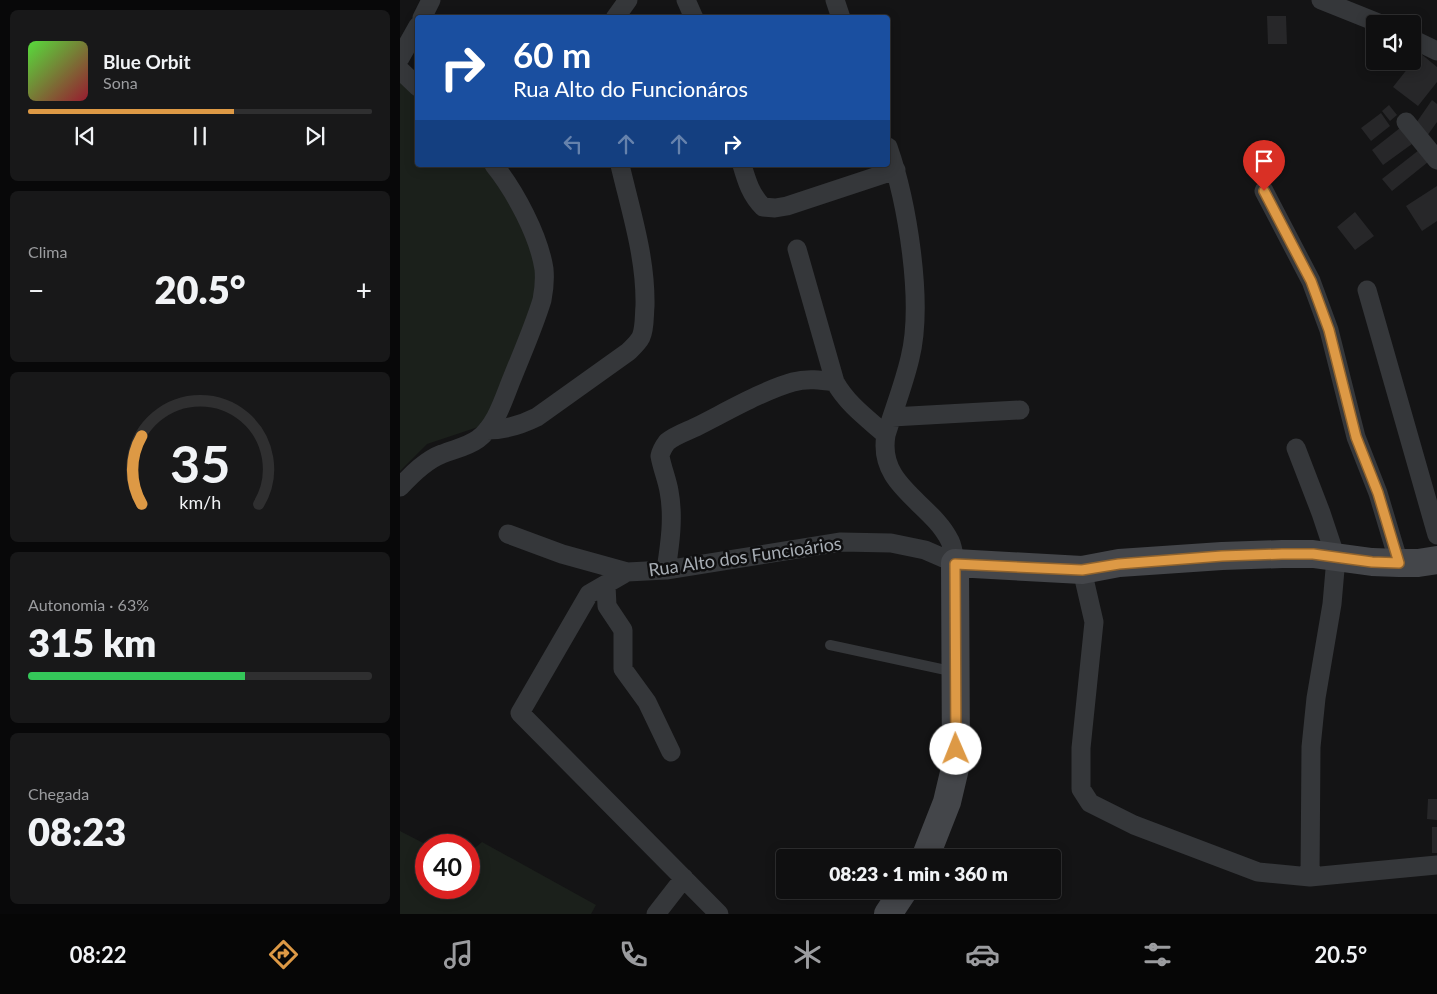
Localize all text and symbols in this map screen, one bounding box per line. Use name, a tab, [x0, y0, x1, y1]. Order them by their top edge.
map controls	[1366, 15, 1421, 70]
button: sound	[1366, 15, 1421, 70]
text: 60 m	[513, 33, 591, 75]
icon: right	[430, 35, 495, 100]
text: Blue Orbit	[103, 50, 191, 73]
text: Sona	[103, 73, 138, 92]
text: Rua Alto do Funcionáros	[513, 75, 748, 102]
icon: previous	[71, 122, 99, 150]
icon: pause	[186, 122, 214, 150]
icon: next	[301, 122, 329, 150]
icon: left	[559, 130, 587, 158]
icon: ahead	[612, 130, 640, 158]
icon: ahead	[665, 130, 693, 158]
icon: right	[718, 130, 746, 158]
pin	[1243, 140, 1285, 191]
icon: arrive	[1250, 147, 1278, 175]
text: Clima	[28, 242, 67, 261]
text: 20.5°	[154, 266, 246, 312]
text: −	[28, 273, 44, 307]
text: +	[356, 273, 372, 307]
text: 35	[170, 432, 230, 494]
text: km/h	[179, 491, 221, 513]
street label: Rua Alto dos Funcioários	[647, 532, 843, 580]
text: Autonomia · 63%	[28, 595, 149, 614]
text: 315 km	[28, 619, 156, 665]
position arrow	[929, 722, 981, 774]
text: Chegada	[28, 784, 89, 803]
text: 08:23	[28, 808, 126, 854]
speed limit sign: 40	[415, 834, 480, 899]
text: 08:23 · 1 min · 360 m	[829, 862, 1008, 885]
icon: directions	[266, 937, 301, 972]
icon: music	[441, 937, 476, 972]
icon: phone	[616, 937, 651, 972]
icon: climate	[790, 937, 825, 972]
icon: car	[965, 937, 1000, 972]
icon: filters	[1140, 937, 1175, 972]
text: 08:22	[70, 941, 127, 968]
text: 20.5°	[1314, 941, 1367, 968]

